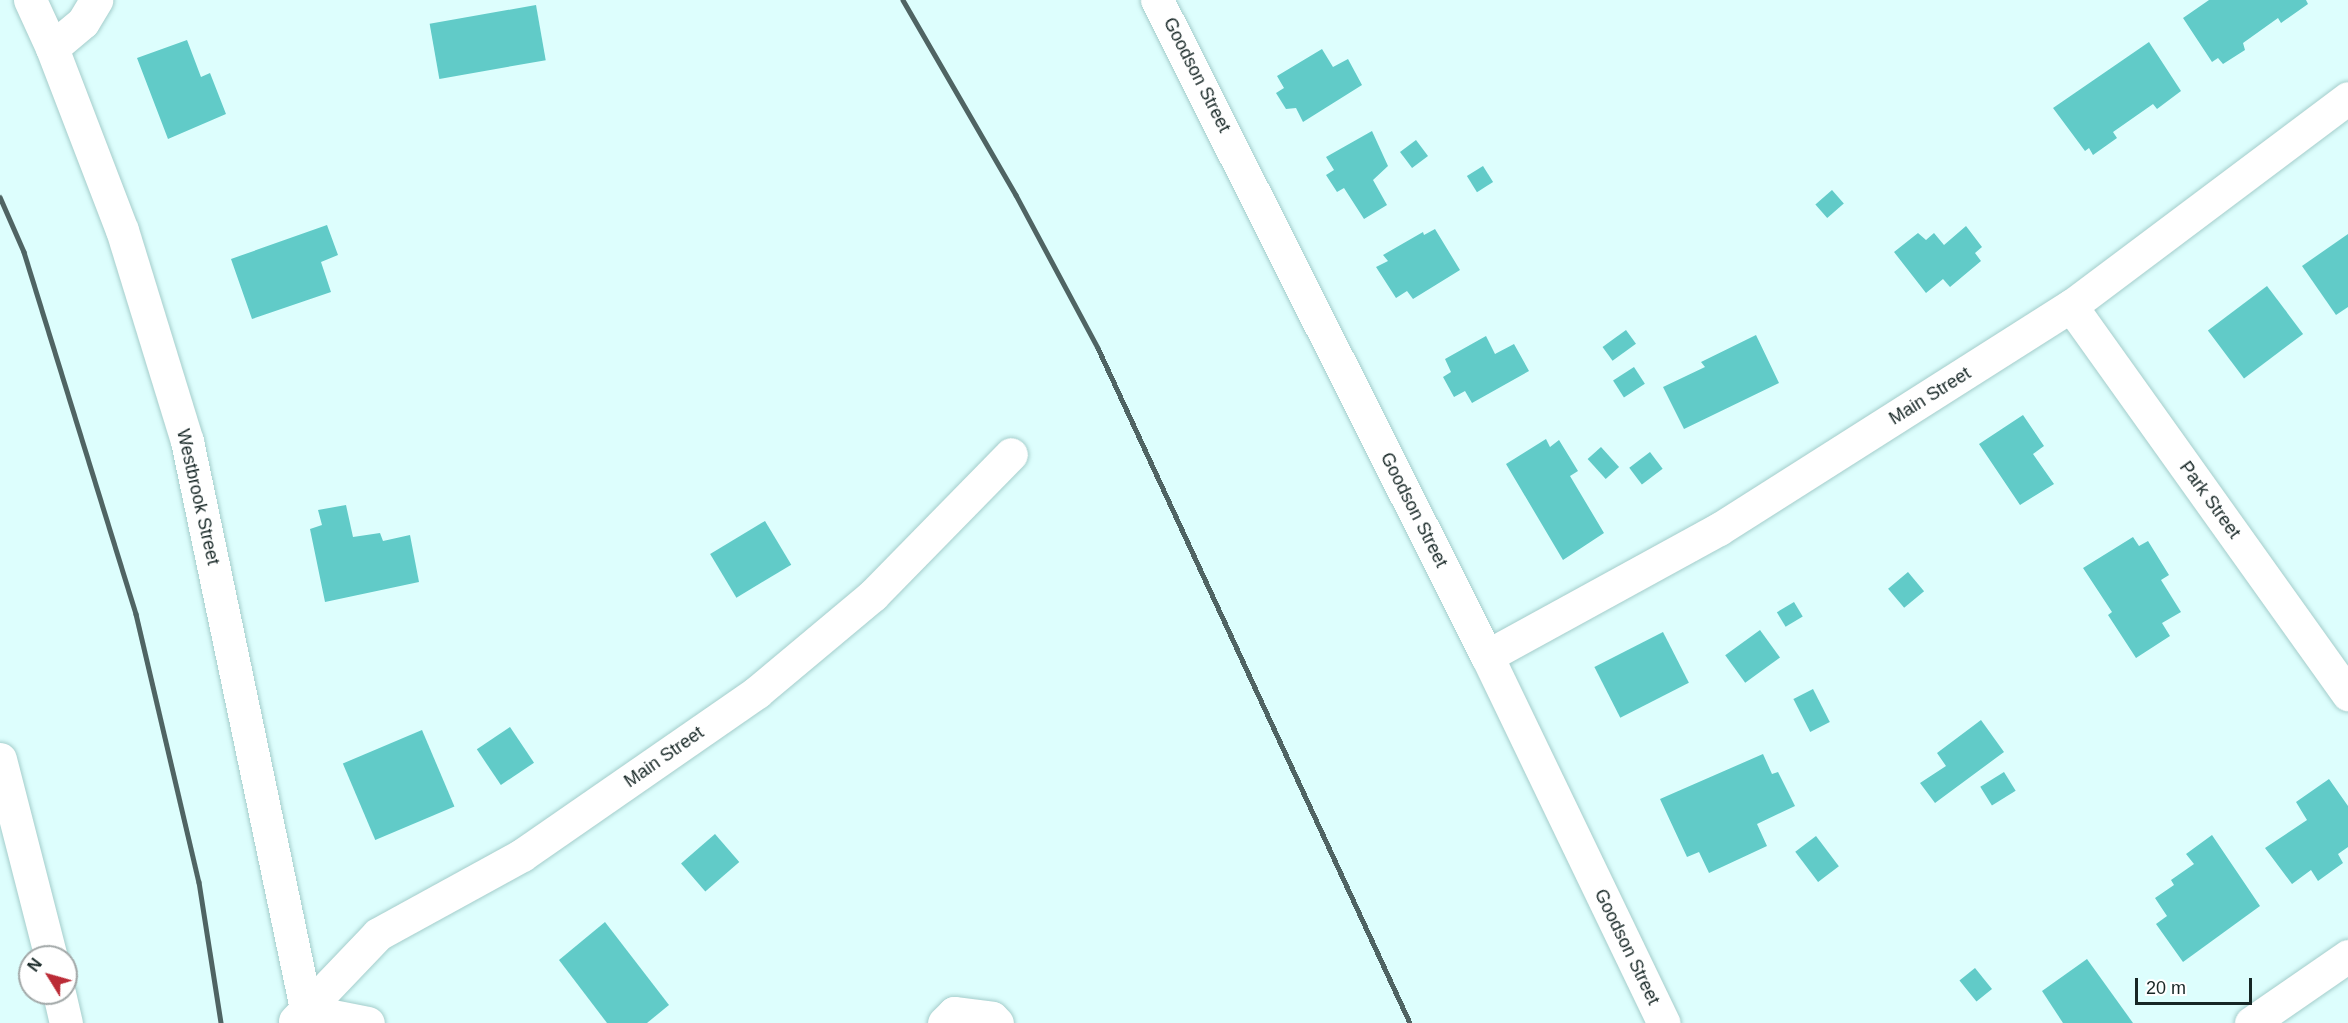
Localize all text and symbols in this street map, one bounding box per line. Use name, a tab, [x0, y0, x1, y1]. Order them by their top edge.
street label: Goodson Street	[1159, 14, 1235, 136]
street label: Main Street	[1885, 362, 1975, 430]
street label: Westbrook Street	[172, 427, 224, 567]
street label: Goodson Street	[1376, 449, 1452, 571]
street label: Park Street	[2175, 457, 2245, 543]
street label: Main Street	[620, 722, 708, 792]
street label: Goodson Street	[1590, 886, 1664, 1008]
north arrow	[18, 945, 78, 1005]
text: N	[25, 955, 45, 975]
scale bar	[2138, 966, 2255, 1004]
text: 20 m	[2146, 978, 2186, 998]

